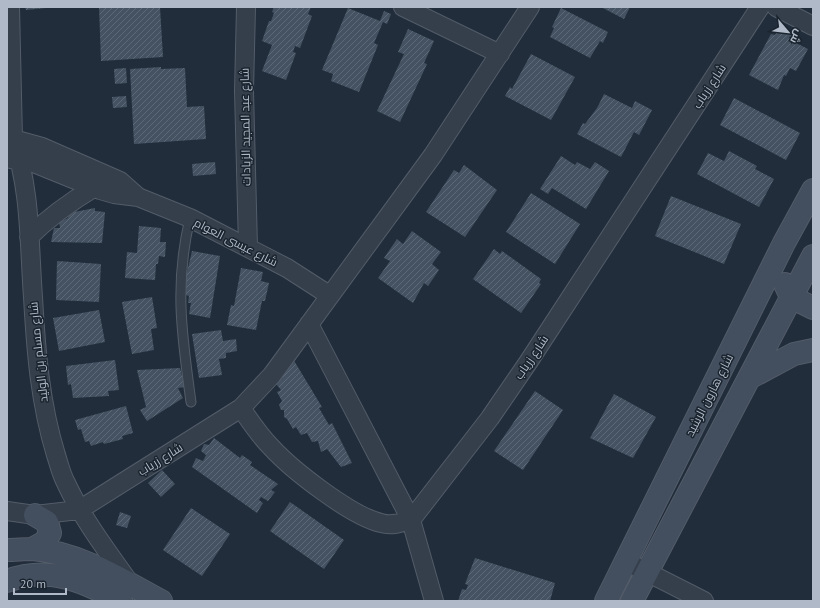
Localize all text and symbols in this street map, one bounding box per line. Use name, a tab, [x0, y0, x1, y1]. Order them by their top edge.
north arrow	[768, 12, 808, 52]
text: ش	[787, 27, 806, 46]
street label: شارع زرياب	[689, 61, 730, 112]
street label: شارع عبد المجيد الزيادات	[236, 68, 255, 186]
street label: شارع عيسى العوام	[191, 214, 280, 270]
street label: شارع مسلم بن الوليد	[25, 301, 52, 403]
street label: شارع زرياب	[511, 332, 552, 382]
street label: شارع هارون الرشيد	[682, 351, 737, 439]
street label: شارع زرياب	[135, 439, 186, 479]
scale bar	[14, 570, 66, 596]
text: 20 m	[20, 576, 46, 591]

